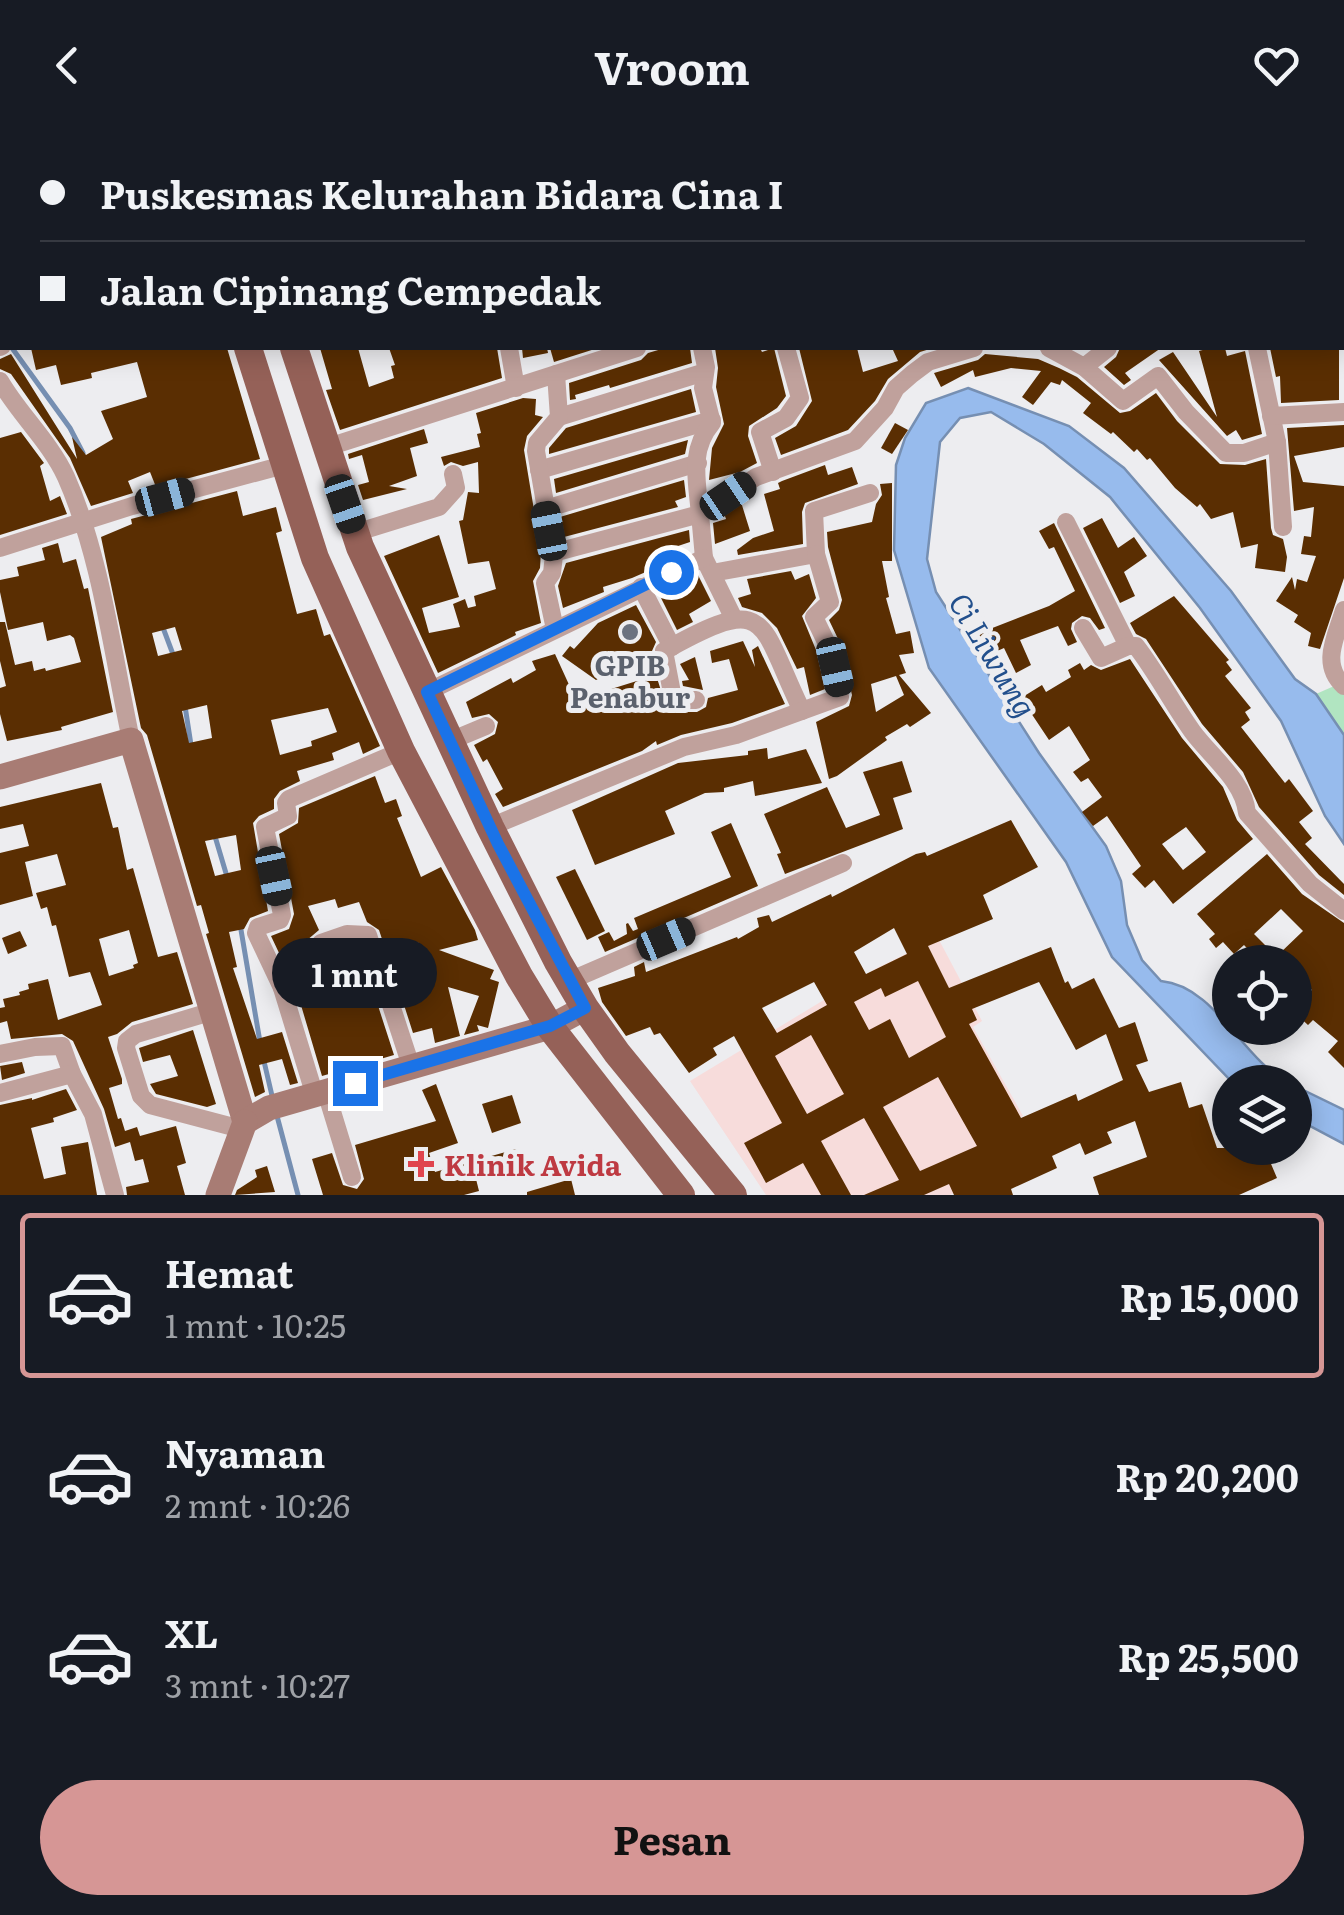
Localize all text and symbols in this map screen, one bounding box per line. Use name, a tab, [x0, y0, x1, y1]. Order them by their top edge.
text: Vroom	[594, 32, 750, 99]
icon: back	[40, 38, 95, 93]
icon: heart	[1249, 38, 1304, 93]
text: Puskesmas Kelurahan Bidara Cina I	[100, 164, 784, 221]
text: Jalan Cipinang Cempedak	[100, 260, 601, 317]
car	[695, 467, 761, 525]
car	[321, 471, 369, 537]
car	[132, 475, 198, 519]
car	[529, 499, 569, 563]
route start	[649, 550, 694, 595]
water label: Ci Liwung	[940, 583, 1048, 725]
marker: GPIB Penabur	[619, 621, 641, 643]
car	[814, 634, 856, 700]
place label: GPIB Penabur	[570, 643, 690, 717]
car	[253, 844, 295, 908]
car	[633, 913, 699, 965]
callout: 1 mnt	[272, 938, 438, 1008]
map controls	[1212, 945, 1312, 1165]
button: locate	[1212, 945, 1312, 1045]
text: 1 mnt	[311, 949, 398, 997]
route end	[333, 1061, 378, 1106]
button: layers	[1212, 1065, 1312, 1165]
place label: Klinik Avida	[444, 1143, 622, 1185]
marker: Klinik Avida	[408, 1151, 434, 1177]
text: Hemat	[165, 1243, 293, 1300]
icon: car	[45, 1251, 135, 1341]
text: Rp 15,000	[1120, 1267, 1299, 1324]
text: 1 mnt · 10:25	[165, 1300, 346, 1348]
text: Nyaman	[165, 1423, 325, 1480]
icon: car	[45, 1431, 135, 1521]
text: Rp 20,200	[1115, 1447, 1299, 1504]
text: 2 mnt · 10:26	[165, 1480, 350, 1528]
text: XL	[165, 1603, 218, 1660]
icon: car	[45, 1611, 135, 1701]
text: Rp 25,500	[1118, 1627, 1299, 1684]
text: 3 mnt · 10:27	[165, 1660, 350, 1708]
button: Pesan	[40, 1780, 1304, 1895]

